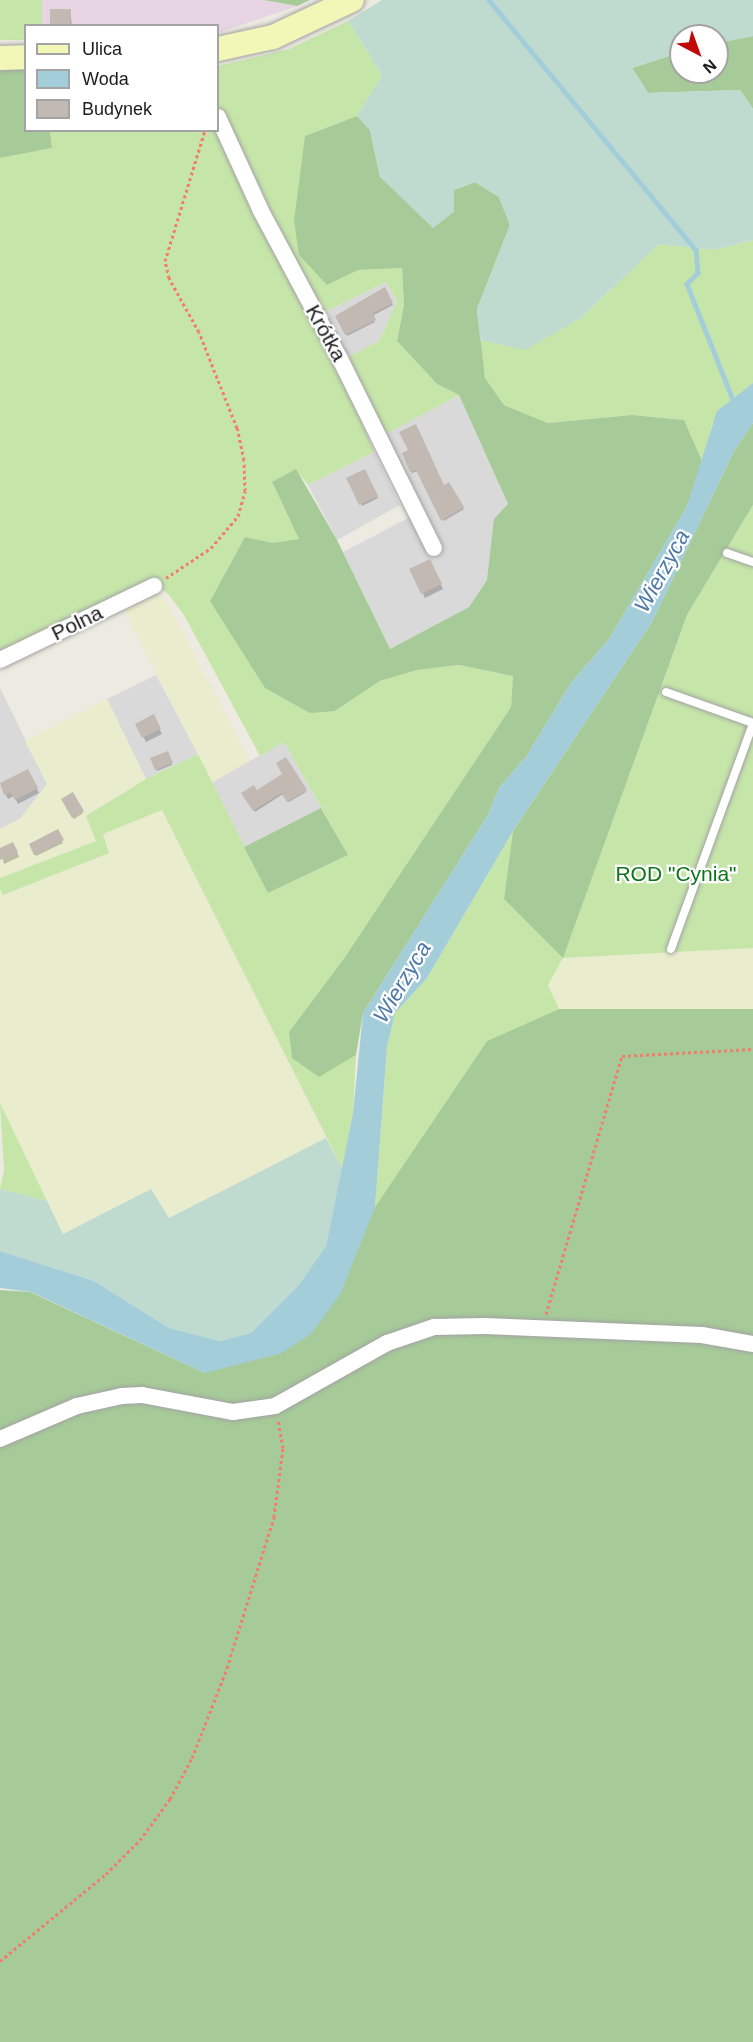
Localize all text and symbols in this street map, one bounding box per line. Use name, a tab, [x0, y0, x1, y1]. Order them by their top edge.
legend	[24, 24, 219, 132]
north arrow	[669, 24, 729, 84]
text: Ulica	[82, 39, 122, 59]
text: N	[700, 56, 720, 77]
text: Woda	[82, 69, 129, 89]
text: Budynek	[82, 99, 152, 119]
street label: Krótka	[300, 300, 352, 366]
water label: Wierzyca	[629, 525, 695, 617]
street label: Polna	[47, 600, 107, 646]
park label: ROD "Cynia"	[615, 861, 737, 887]
water label: Wierzyca	[367, 937, 437, 1027]

